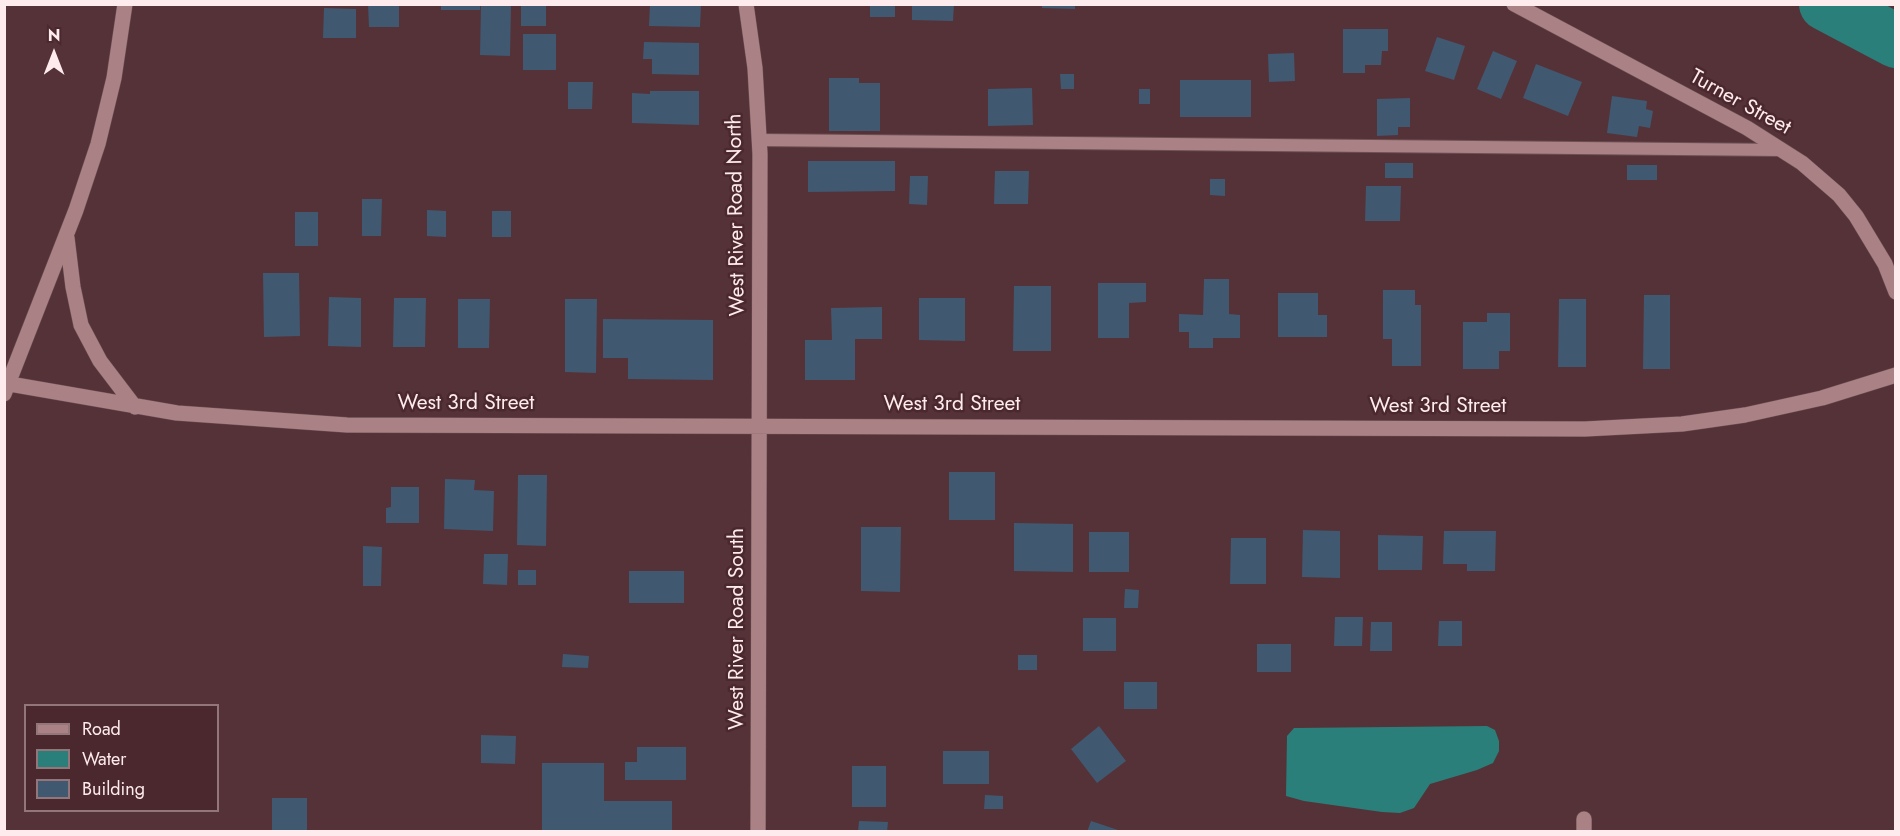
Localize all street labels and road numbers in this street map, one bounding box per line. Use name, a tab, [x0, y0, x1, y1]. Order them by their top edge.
street label: Turner Street	[1685, 65, 1795, 141]
street label: West River Road North	[723, 113, 751, 317]
street label: West 3rd Street	[398, 391, 534, 417]
street label: West 3rd Street	[884, 392, 1020, 418]
street label: West 3rd Street	[1370, 394, 1506, 420]
street label: West River Road South	[725, 528, 751, 730]

